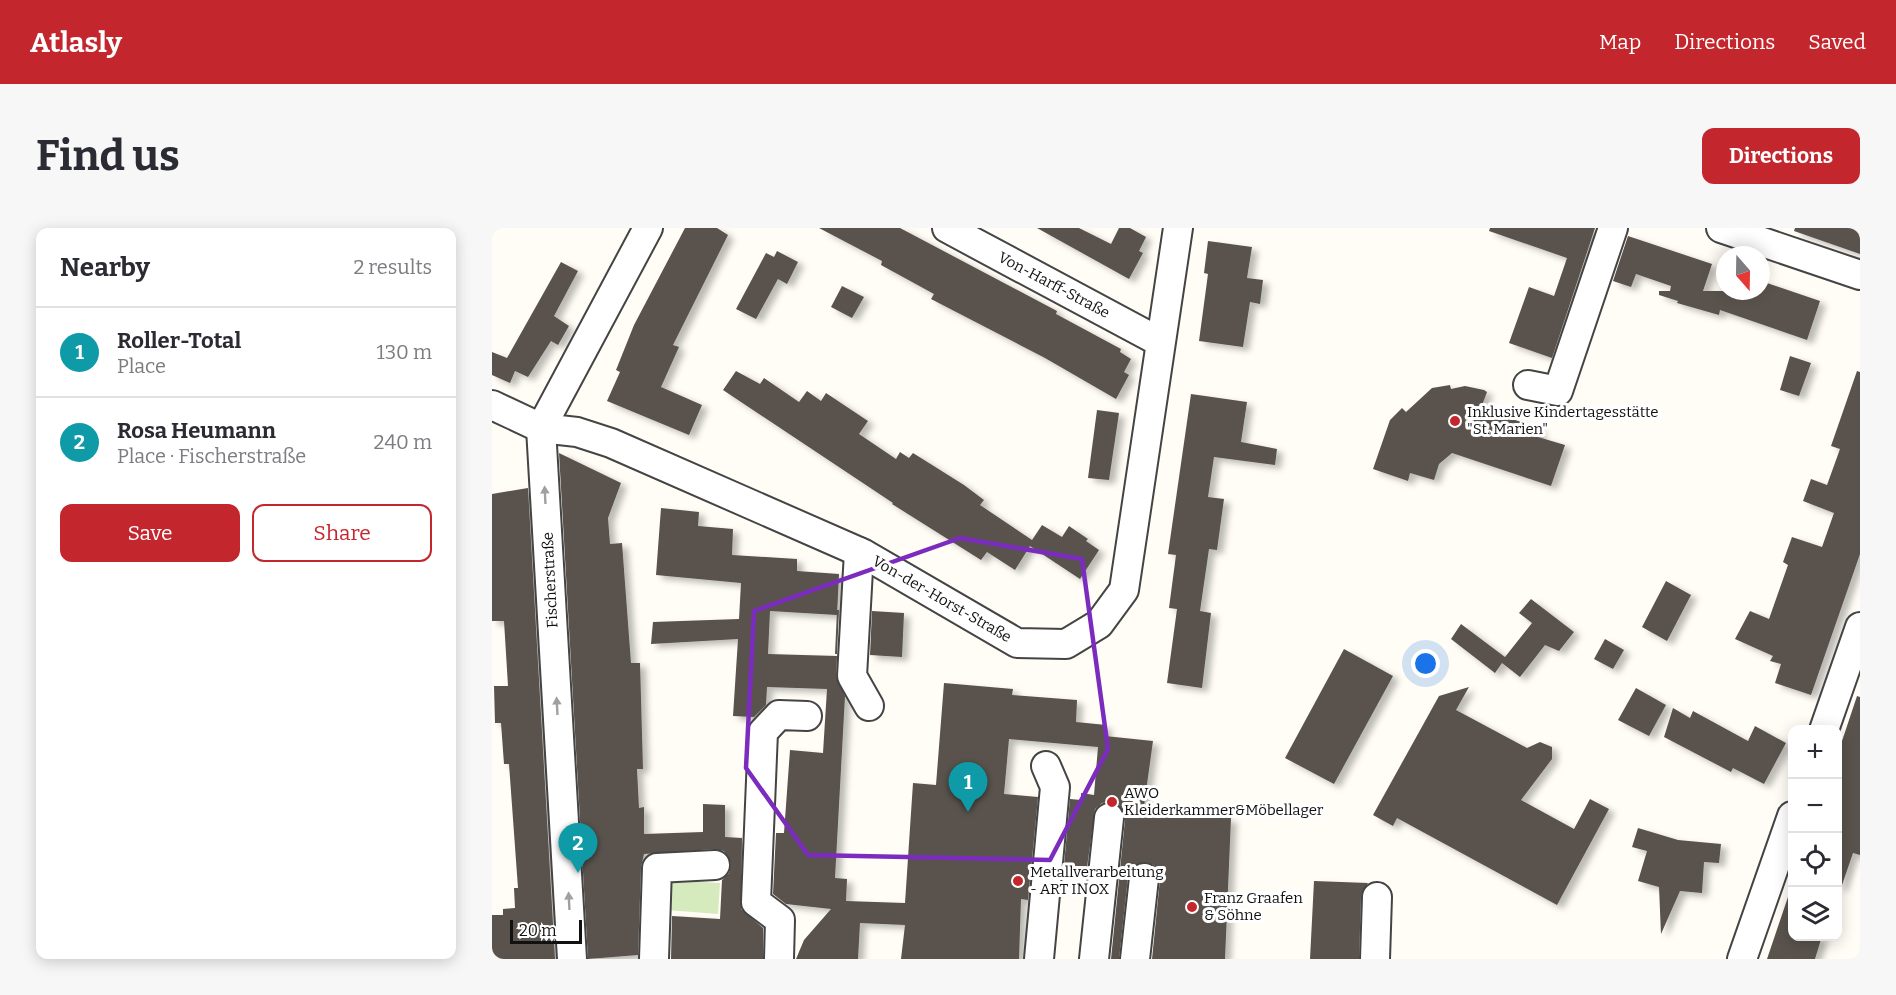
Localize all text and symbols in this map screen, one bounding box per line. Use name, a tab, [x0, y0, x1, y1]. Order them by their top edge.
text: Atlasly	[30, 26, 122, 59]
text: Map	[1599, 29, 1641, 55]
text: Directions	[1674, 29, 1775, 55]
text: Saved	[1808, 29, 1866, 55]
button: Directions	[1702, 128, 1860, 184]
text: Find us	[36, 131, 180, 181]
north arrow	[1716, 246, 1770, 300]
street label: Von-Harff-Straße	[995, 248, 1113, 322]
text: Nearby	[60, 252, 150, 283]
text: 2 results	[353, 255, 432, 279]
text: Roller-Total	[117, 327, 241, 354]
text: 1	[75, 340, 84, 364]
text: 130 m	[377, 340, 432, 364]
text: Place	[117, 354, 166, 378]
place label: Inklusive Kindertagesstätte "St. Marien"	[1467, 403, 1659, 438]
marker: Inklusive Kindertagesstätte "St. Marien"	[1448, 414, 1462, 428]
text: Rosa Heumann	[117, 417, 276, 444]
text: 2	[74, 430, 85, 454]
text: 240 m	[374, 430, 432, 454]
text: Place · Fischerstraße	[117, 444, 306, 468]
one-way arrow	[540, 485, 550, 504]
button: Save	[60, 504, 240, 562]
button: Share	[252, 504, 432, 562]
street label: Fischerstraße	[539, 532, 561, 628]
street label: Von-der-Horst-Straße	[869, 552, 1015, 646]
your location	[1411, 649, 1440, 678]
one-way arrow	[553, 696, 562, 715]
map controls	[1788, 725, 1842, 941]
button: +	[1788, 725, 1842, 779]
pin: 1	[948, 762, 988, 812]
button: −	[1788, 779, 1842, 833]
place label: AWO Kleiderkammer&Möbellager	[1124, 784, 1324, 819]
marker: AWO Kleiderkammer&Möbellager	[1105, 795, 1119, 809]
pin: 2	[558, 824, 598, 873]
button: locate	[1788, 833, 1842, 887]
place label: Metallverarbeitung - ART INOX	[1030, 863, 1164, 898]
marker: Metallverarbeitung - ART INOX	[1011, 874, 1025, 888]
button: layers	[1788, 887, 1842, 941]
place label: Franz Graafen & Söhne	[1204, 889, 1303, 924]
one-way arrow	[564, 891, 574, 910]
marker: Franz Graafen & Söhne	[1185, 900, 1199, 914]
scale bar	[510, 917, 582, 944]
text: 20 m	[519, 921, 556, 940]

